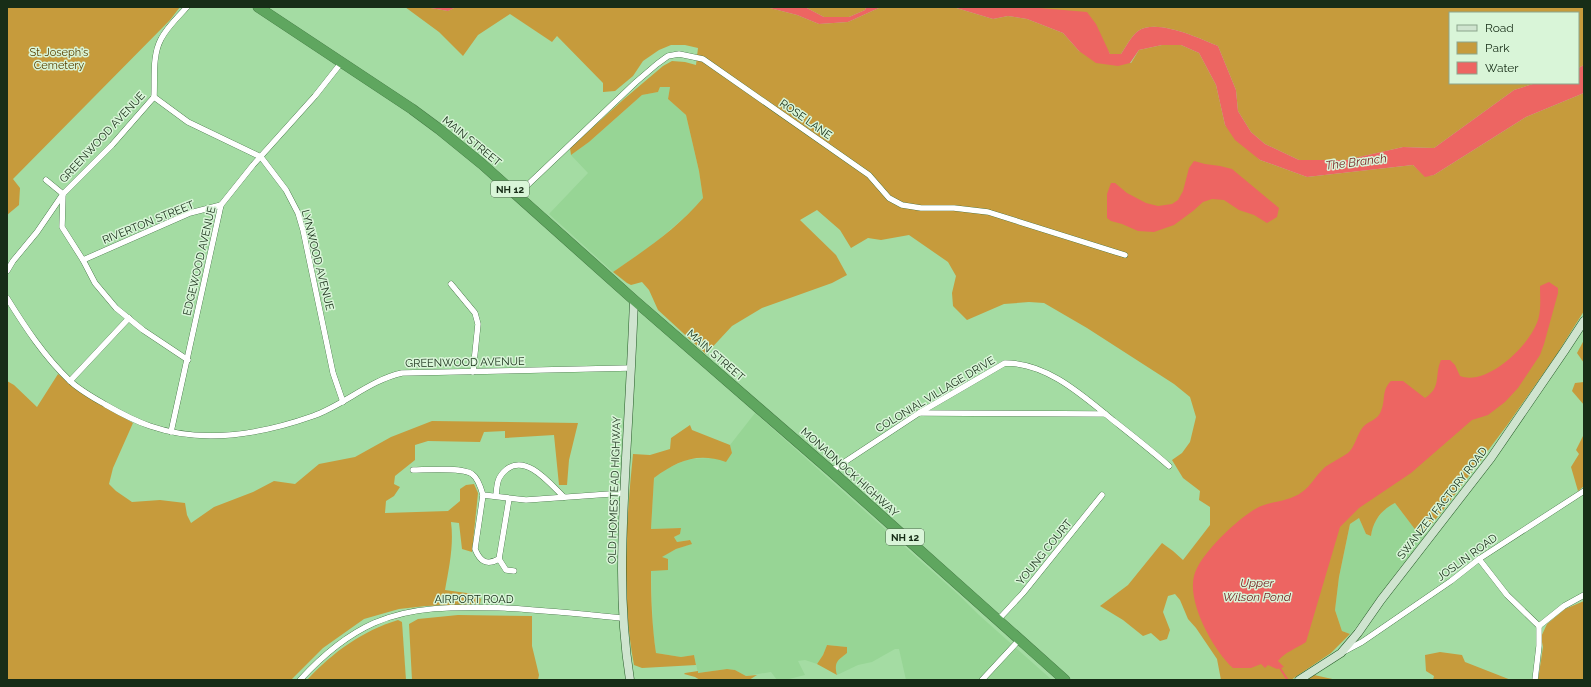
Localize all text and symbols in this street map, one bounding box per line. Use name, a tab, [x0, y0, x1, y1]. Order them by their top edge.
legend	[1449, 12, 1579, 84]
text: Road	[1485, 21, 1514, 35]
text: Park	[1485, 41, 1510, 55]
park label: St. Joseph's Cemetery	[30, 46, 88, 72]
text: Water	[1485, 61, 1519, 75]
street label: GREENWOOD AVENUE	[57, 89, 148, 185]
street label: ROSE LANE	[777, 97, 835, 142]
street label: MAIN STREET	[440, 114, 504, 169]
water label: The Branch	[1325, 151, 1388, 173]
road number: NH 12	[491, 181, 529, 197]
street label: RIVERTON STREET	[100, 198, 196, 247]
street label: EDGEWOOD AVENUE	[181, 205, 218, 317]
street label: LYNWOOD AVENUE	[299, 208, 336, 312]
street label: MAIN STREET	[684, 327, 747, 384]
street label: COLONIAL VILLAGE DRIVE	[873, 353, 997, 435]
street label: GREENWOOD AVENUE	[405, 355, 525, 370]
street label: OLD HOMESTEAD HIGHWAY	[605, 416, 624, 564]
street label: MONADNOCK HIGHWAY	[798, 425, 901, 520]
street label: SWANZEY FACTORY ROAD	[1395, 445, 1490, 562]
street label: YOUNG COURT	[1014, 517, 1075, 588]
road number: NH 12	[886, 529, 924, 545]
street label: JOSLIN ROAD	[1435, 531, 1500, 584]
water label: Upper Wilson Pond	[1223, 576, 1292, 604]
street label: AIRPORT ROAD	[434, 593, 514, 606]

